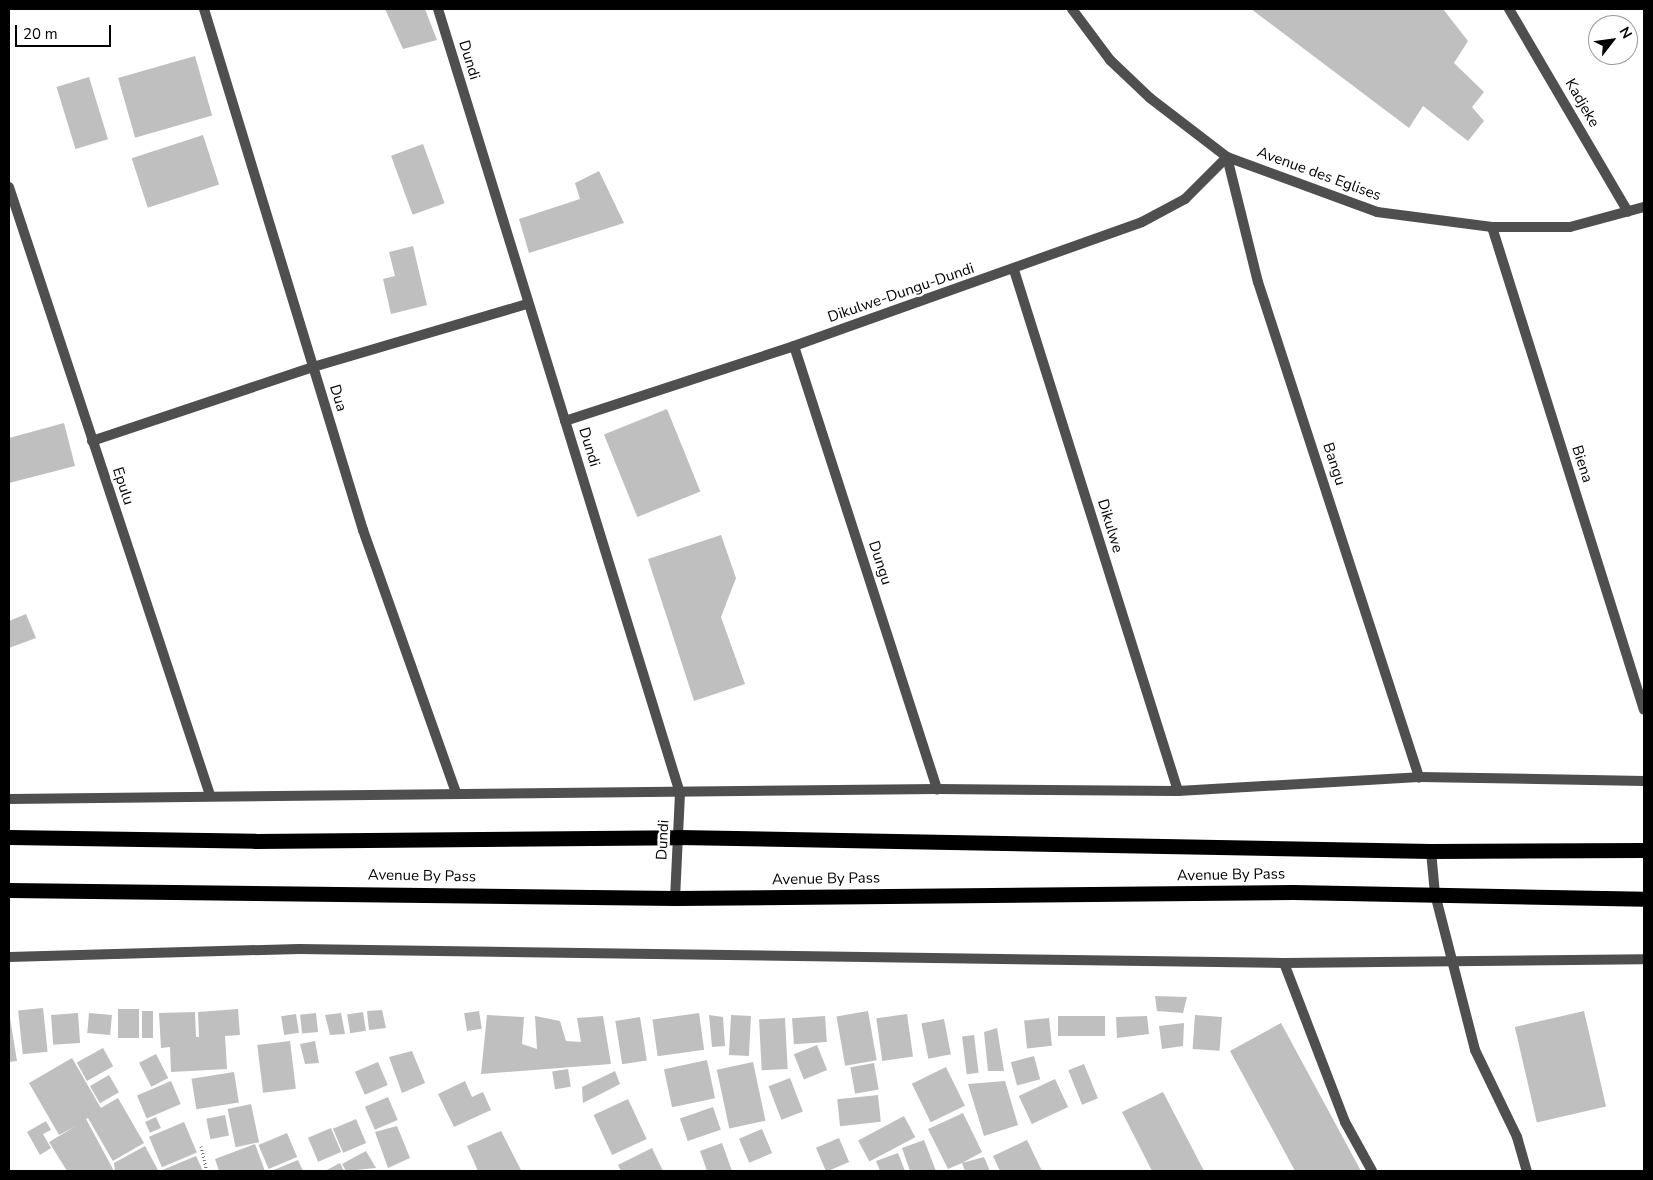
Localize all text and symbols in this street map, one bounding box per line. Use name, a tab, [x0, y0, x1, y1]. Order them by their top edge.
scale bar	[18, 15, 114, 47]
north arrow	[1588, 15, 1638, 65]
text: N	[1615, 23, 1636, 42]
text: 20 m	[23, 24, 58, 44]
street label: Dundi	[455, 38, 483, 82]
street label: Kadjeke	[1561, 76, 1603, 130]
street label: Avenue des Eglises	[1255, 143, 1383, 205]
street label: Dikulwe-Dungu-Dundi	[825, 259, 977, 327]
street label: Dua	[325, 382, 351, 414]
street label: Dundi	[575, 425, 603, 469]
street label: Bangu	[1319, 440, 1349, 488]
street label: Biena	[1568, 443, 1596, 485]
street label: Epulu	[108, 465, 138, 507]
street label: Dikulwe	[1093, 497, 1127, 555]
street label: Dungu	[864, 539, 896, 587]
street label: Dundi	[653, 819, 673, 861]
street label: Avenue By Pass	[1177, 865, 1285, 885]
street label: Avenue By Pass	[368, 866, 476, 886]
street label: Avenue By Pass	[772, 869, 880, 889]

